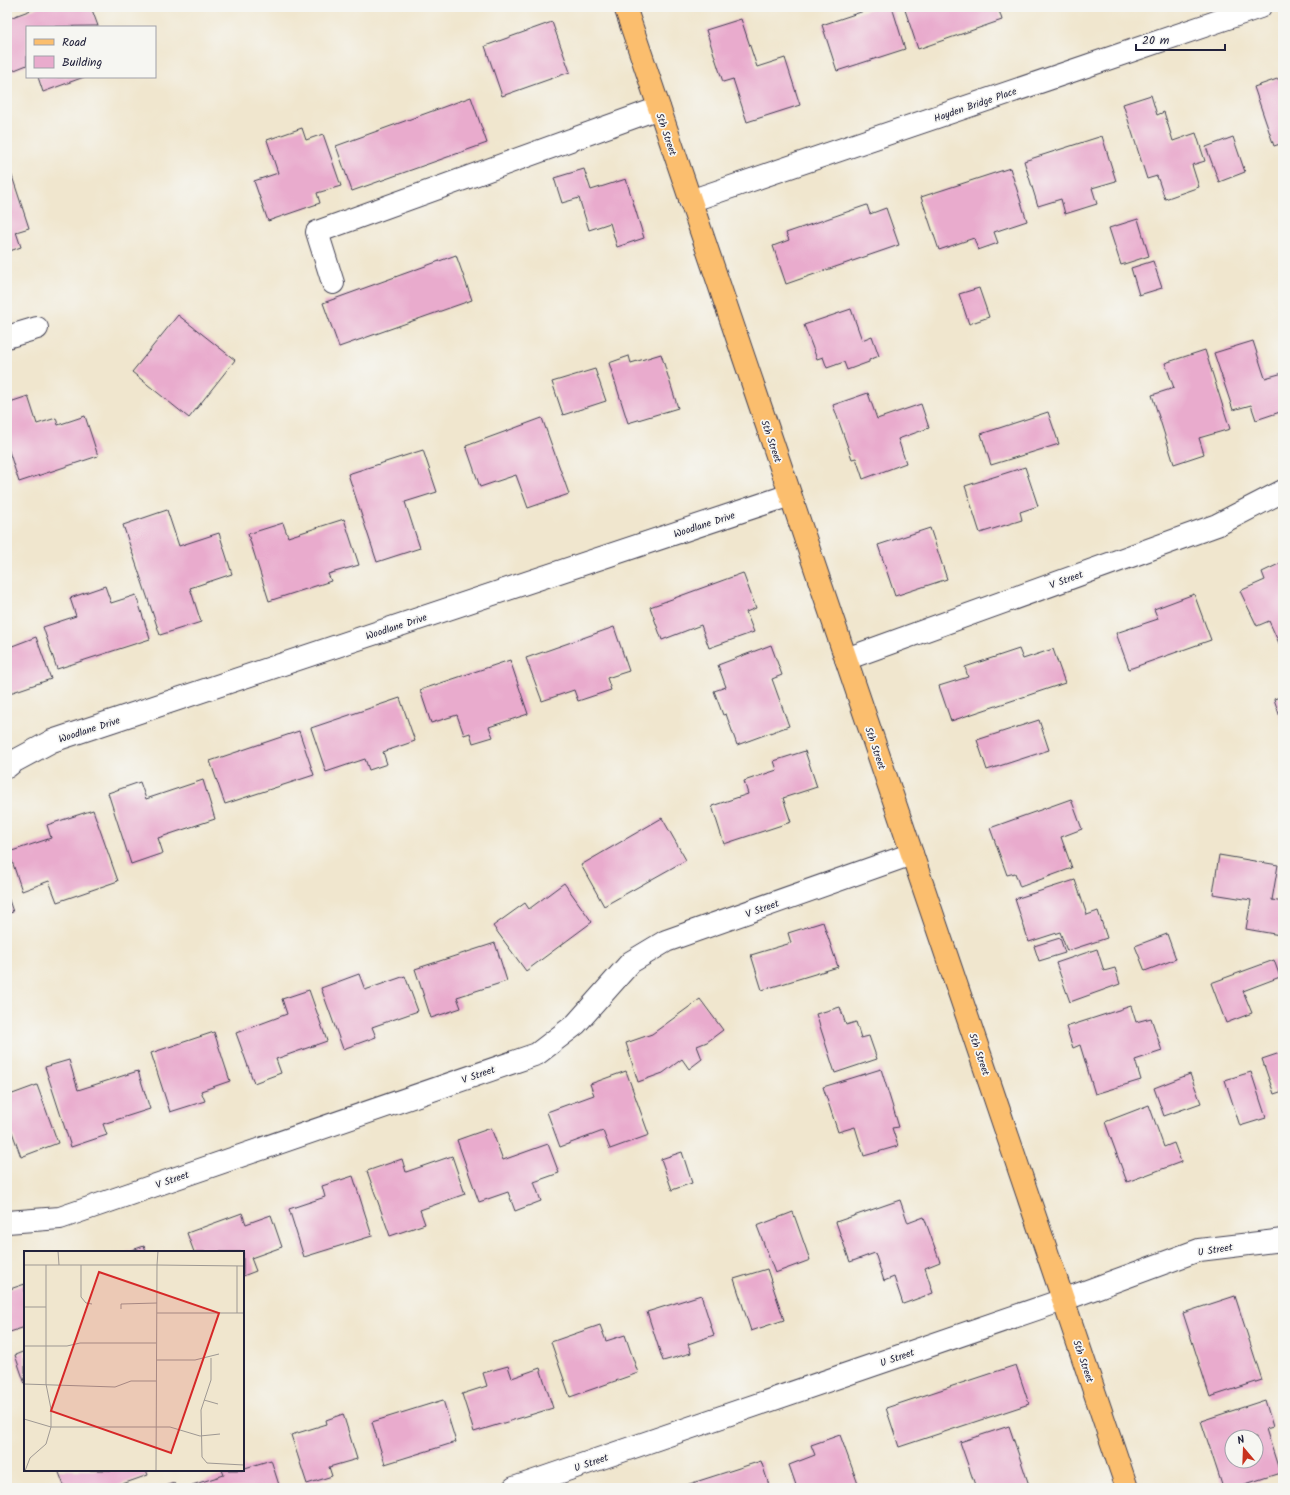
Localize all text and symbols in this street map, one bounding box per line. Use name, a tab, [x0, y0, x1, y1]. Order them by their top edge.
legend	[26, 26, 156, 78]
scale bar	[1136, 26, 1225, 52]
text: 20 m	[1142, 31, 1170, 50]
text: Road	[62, 33, 87, 52]
text: Building	[62, 53, 102, 72]
street label: Hayden Bridge Place	[932, 83, 1019, 127]
street label: 5th Street	[651, 111, 681, 158]
street label: 5th Street	[756, 418, 786, 465]
street label: Woodlane Drive	[672, 507, 738, 542]
street label: V Street	[1047, 566, 1085, 593]
street label: Woodlane Drive	[364, 609, 430, 644]
street label: Woodlane Drive	[57, 712, 123, 747]
street label: 5th Street	[860, 725, 890, 772]
street label: V Street	[743, 895, 781, 922]
street label: 5th Street	[964, 1031, 994, 1078]
street label: V Street	[459, 1062, 497, 1088]
street label: V Street	[153, 1167, 191, 1193]
street label: U Street	[1196, 1239, 1234, 1261]
inset map	[24, 1251, 244, 1471]
street label: 5th Street	[1068, 1338, 1098, 1385]
street label: U Street	[878, 1345, 917, 1371]
north arrow	[1224, 1429, 1264, 1469]
text: N	[1235, 1431, 1247, 1450]
street label: U Street	[572, 1450, 611, 1476]

